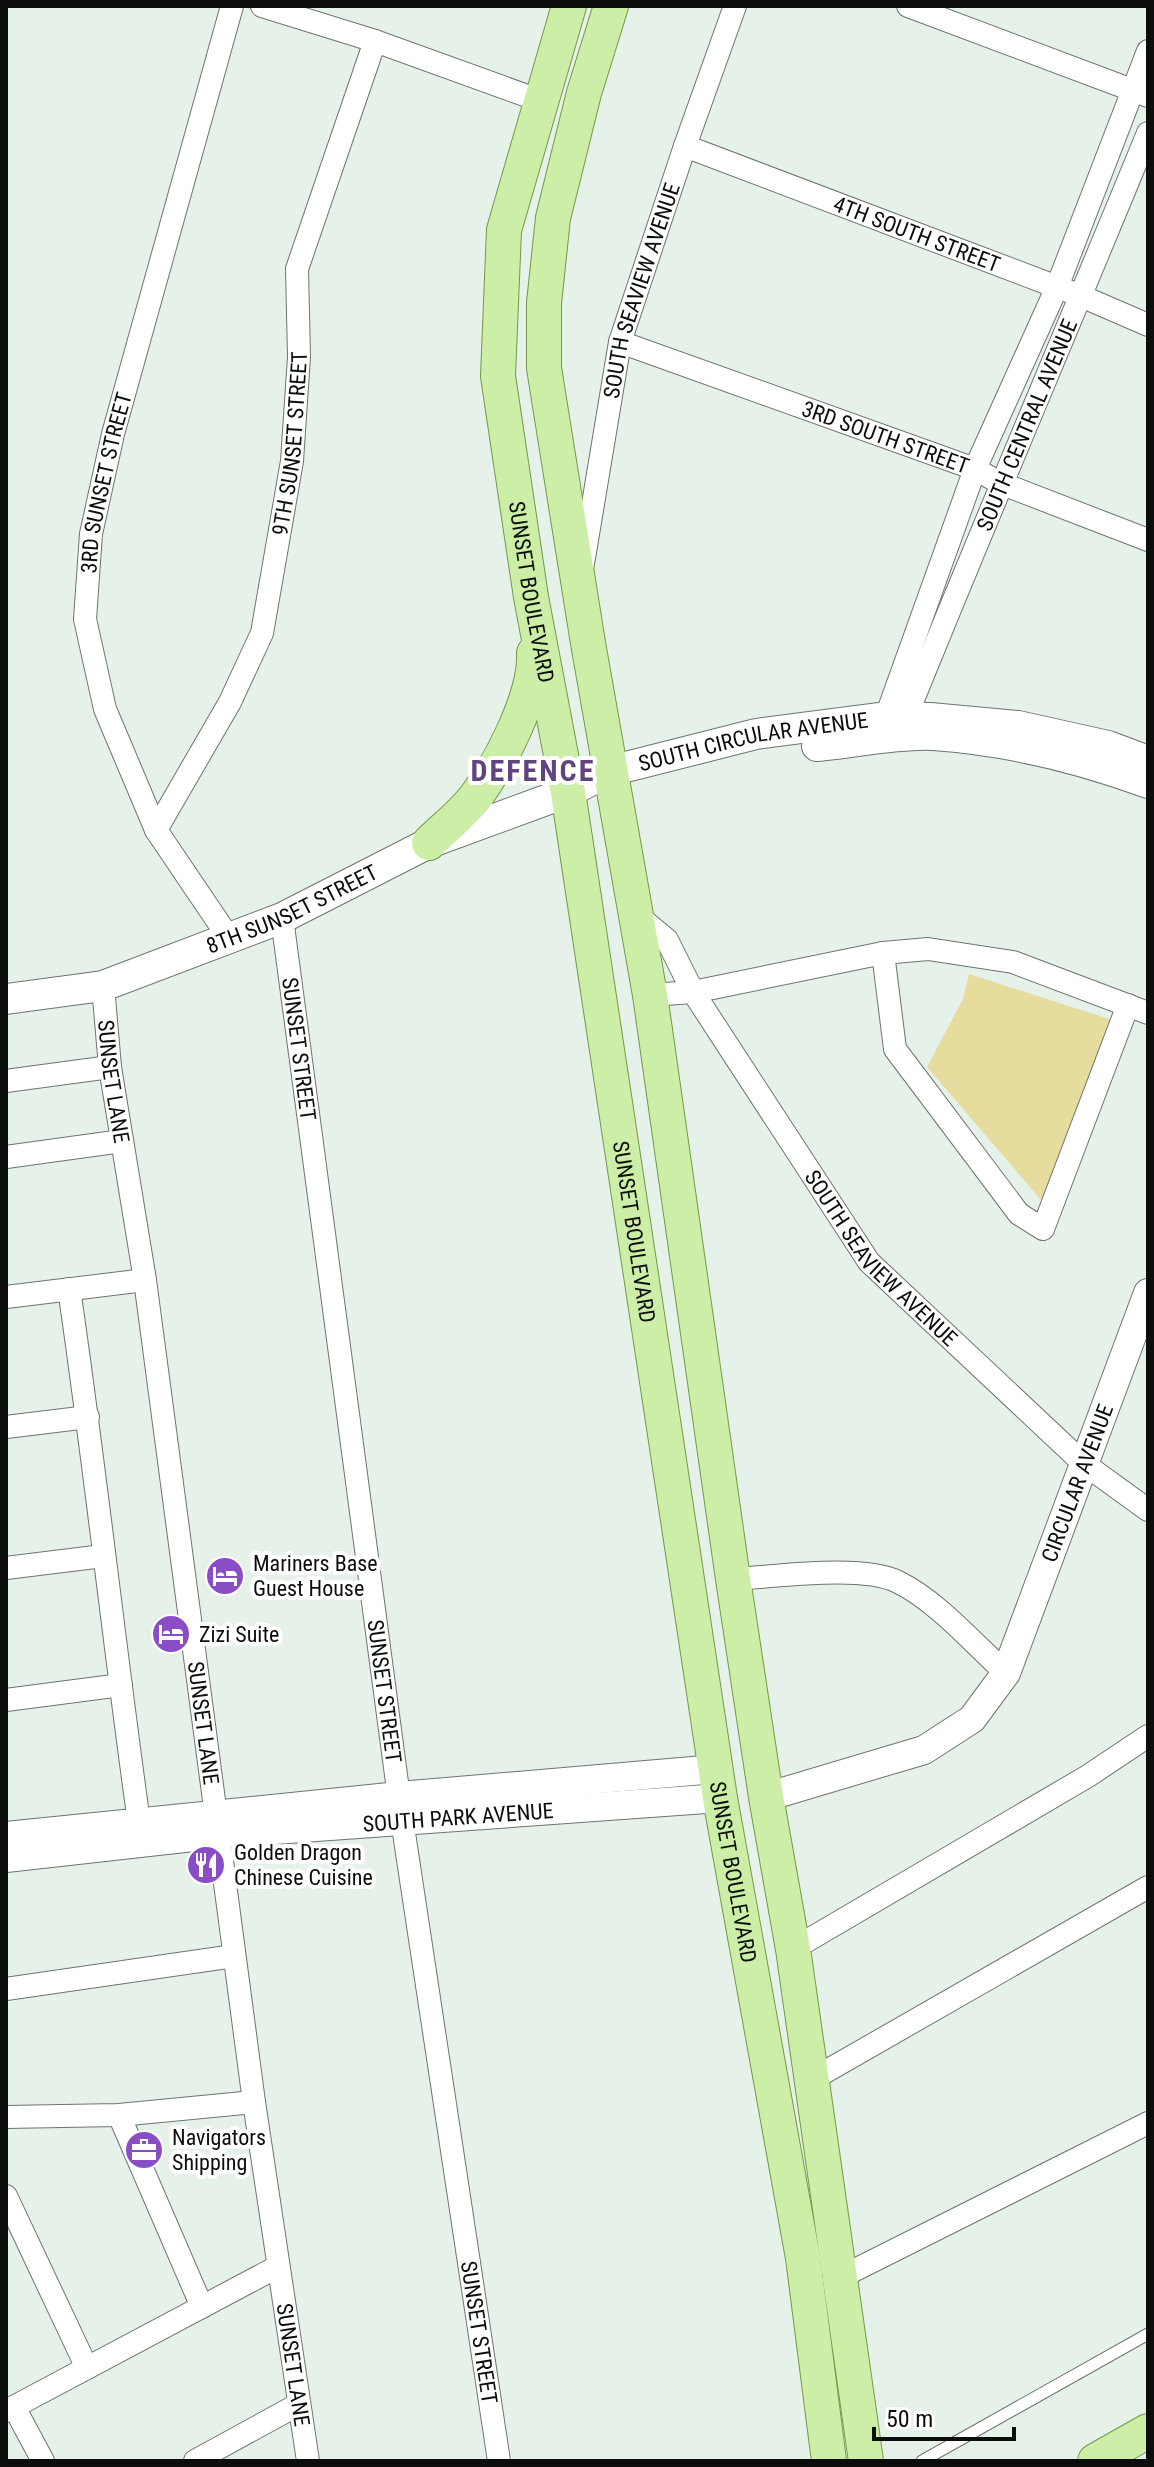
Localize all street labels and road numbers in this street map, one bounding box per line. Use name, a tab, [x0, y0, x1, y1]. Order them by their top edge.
street label: SOUTH SEAVIEW AVENUE	[598, 180, 684, 400]
street label: 4TH SOUTH STREET	[830, 191, 1004, 277]
street label: SOUTH CENTRAL AVENUE	[971, 315, 1082, 535]
street label: 9TH SUNSET STREET	[267, 351, 312, 537]
street label: 3RD SUNSET STREET	[76, 389, 136, 574]
street label: 3RD SOUTH STREET	[799, 396, 972, 478]
street label: SUNSET BOULEVARD	[504, 500, 559, 685]
street label: SOUTH CIRCULAR AVENUE	[636, 707, 870, 776]
street label: 8TH SUNSET STREET	[203, 859, 381, 958]
street label: SUNSET STREET	[278, 976, 321, 1122]
street label: SUNSET LANE	[93, 1019, 135, 1145]
street label: SUNSET BOULEVARD	[608, 1139, 661, 1324]
street label: SOUTH SEAVIEW AVENUE	[800, 1165, 963, 1351]
street label: CIRCULAR AVENUE	[1036, 1401, 1118, 1565]
street label: SUNSET STREET	[363, 1618, 407, 1764]
street label: SUNSET LANE	[183, 1660, 224, 1786]
street label: SUNSET BOULEVARD	[705, 1780, 762, 1965]
street label: SOUTH PARK AVENUE	[362, 1798, 554, 1836]
street label: SUNSET STREET	[456, 2259, 503, 2405]
street label: SUNSET LANE	[272, 2302, 315, 2428]

